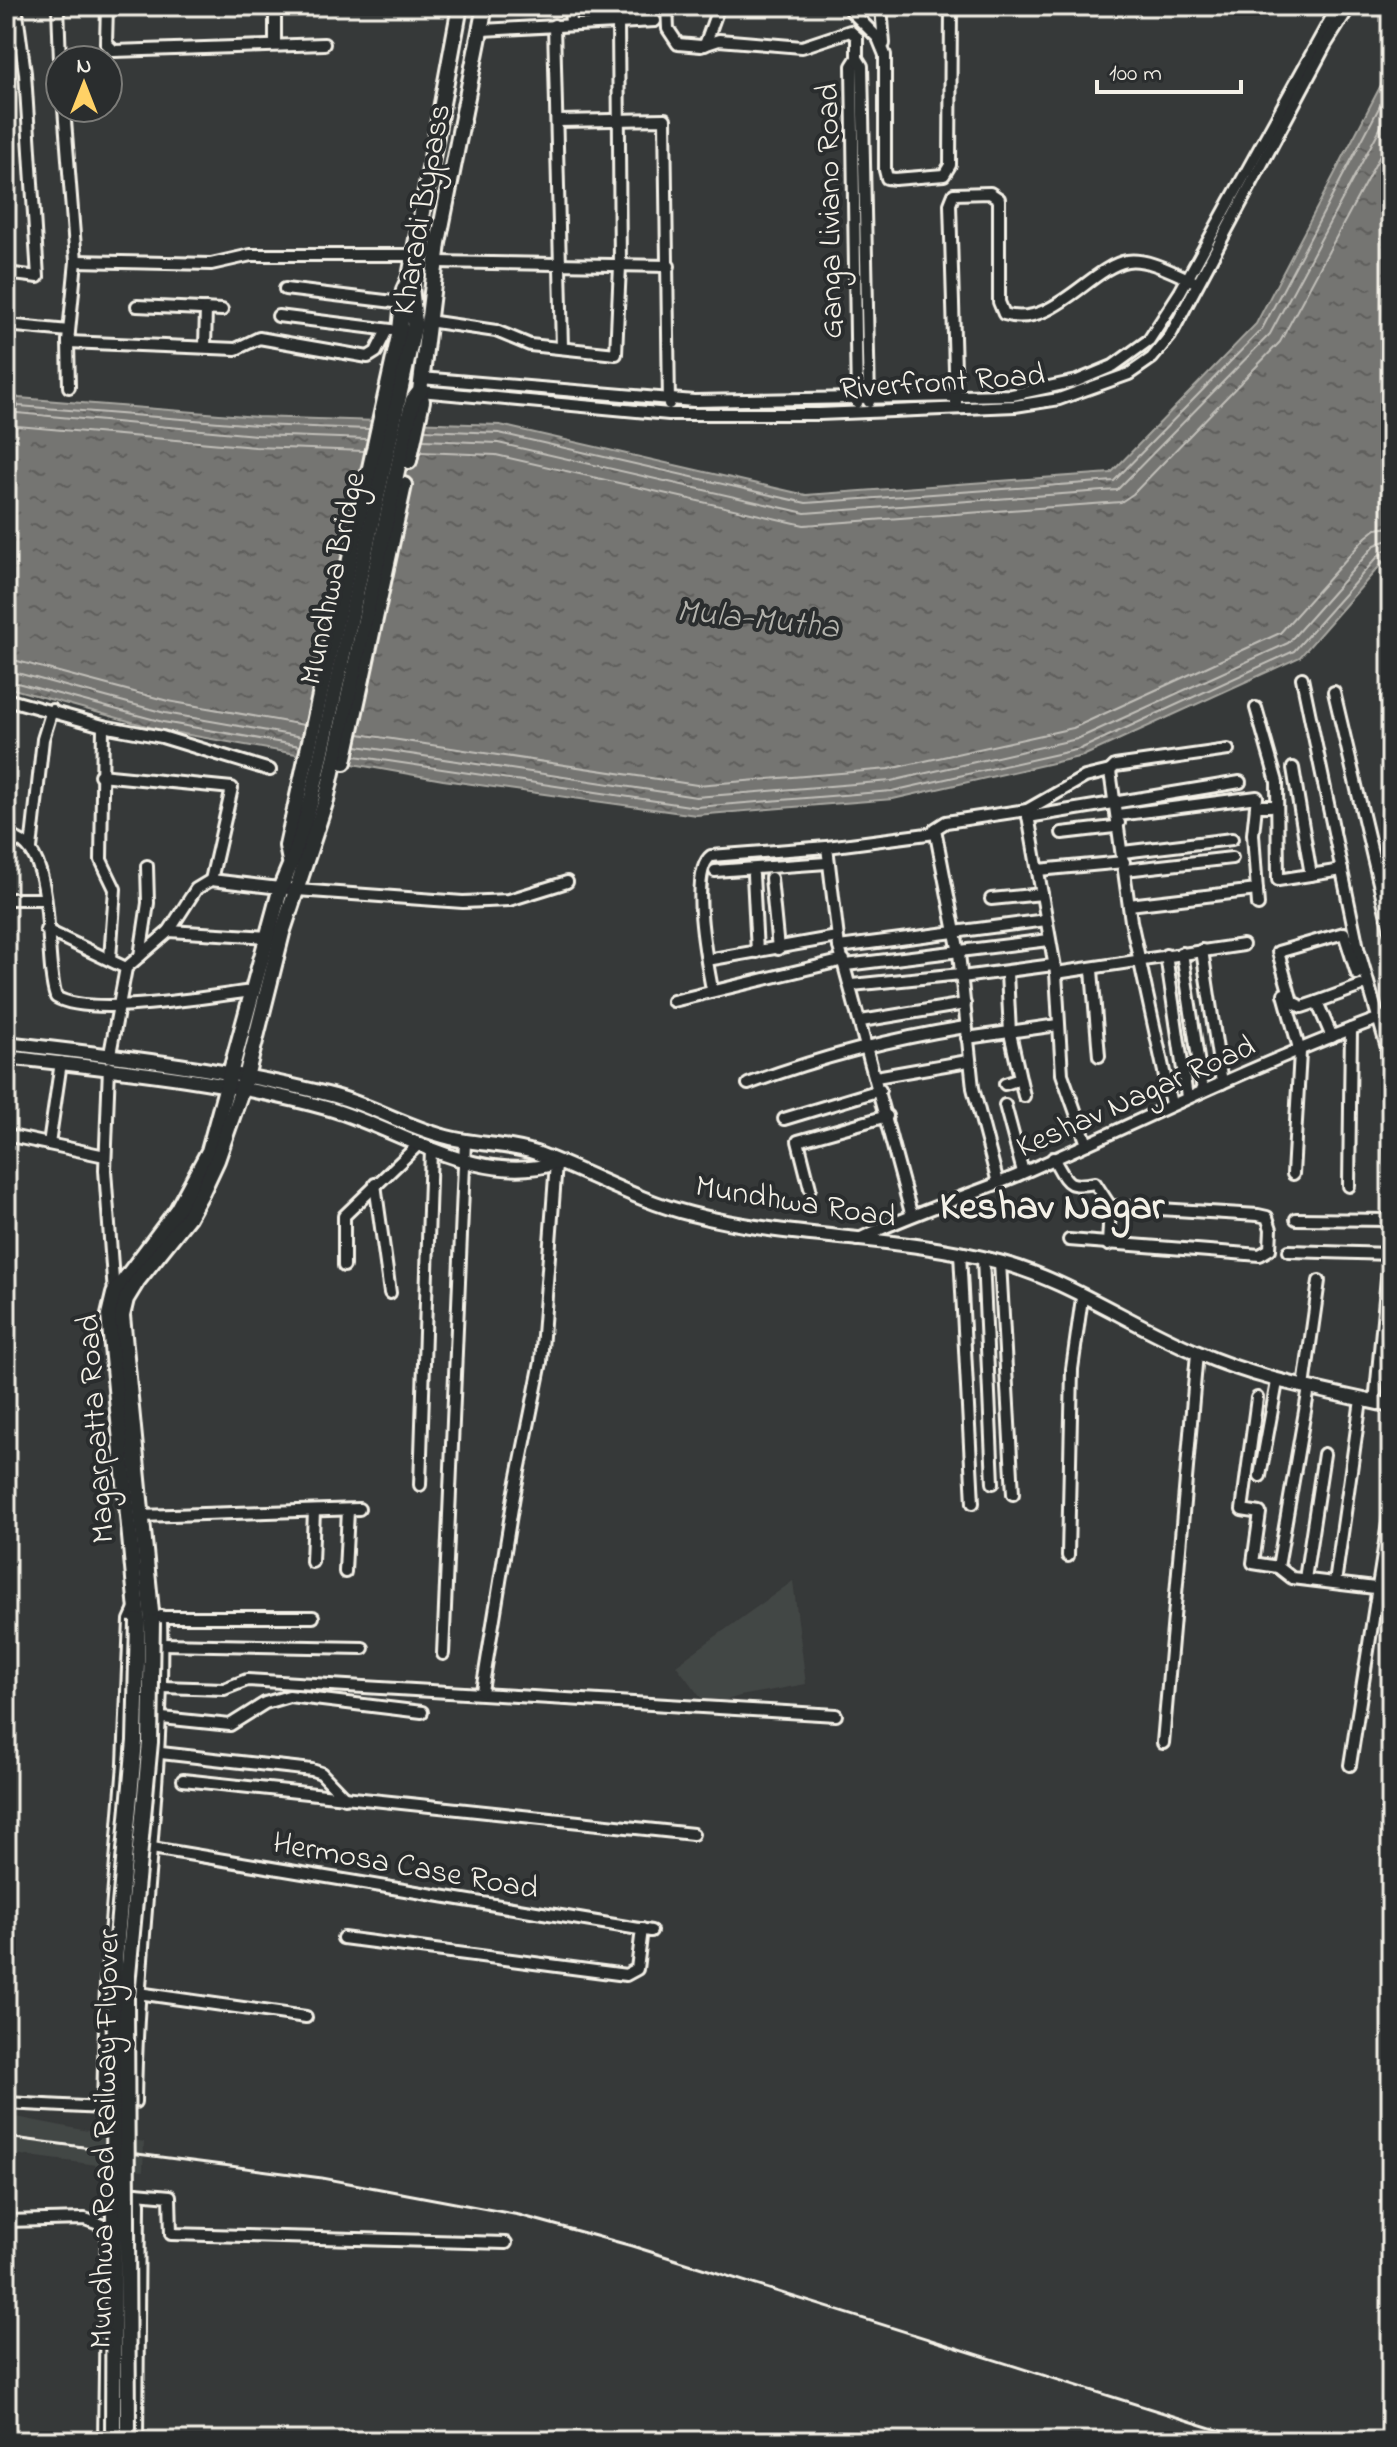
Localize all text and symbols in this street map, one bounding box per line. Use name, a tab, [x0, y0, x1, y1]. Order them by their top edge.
north arrow	[44, 44, 124, 124]
scale bar	[1097, 44, 1241, 94]
text: N	[77, 51, 91, 83]
text: 100 m	[1109, 57, 1162, 92]
street label: Ganga Liviano Road	[806, 83, 857, 339]
street label: Kharadi Bypass	[382, 100, 465, 319]
street label: Riverfront Road	[838, 353, 1046, 414]
street label: Mundhwa Bridge	[289, 467, 380, 690]
water label: Mula-Mutha	[674, 588, 842, 654]
street label: Keshav Nagar Road	[1009, 1024, 1263, 1172]
street label: Mundhwa Road	[692, 1164, 899, 1243]
district label: Keshav Nagar	[940, 1179, 1166, 1238]
street label: Magarpatta Road	[66, 1313, 129, 1545]
street label: Hermosa Case Road	[269, 1821, 542, 1914]
street label: Mundhwa Road Railway Flyover	[79, 1929, 134, 2349]

